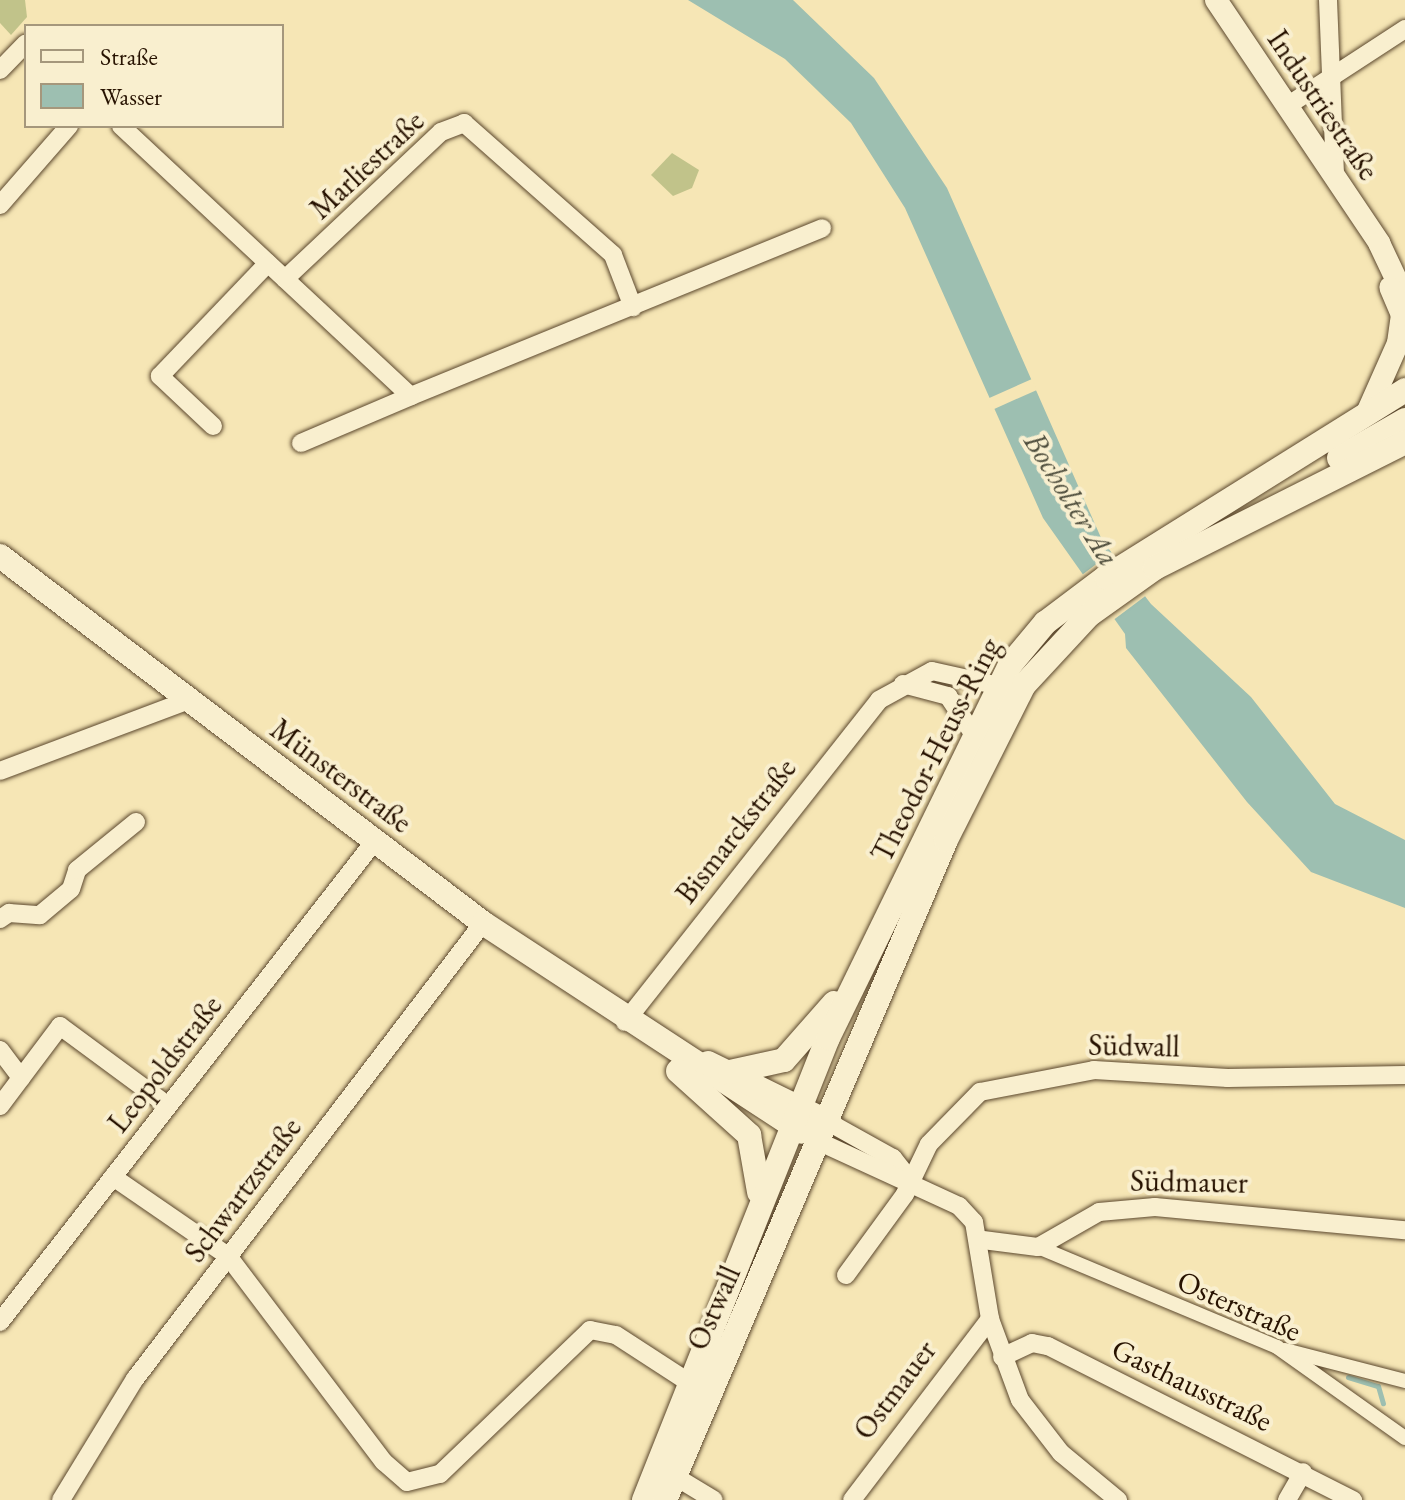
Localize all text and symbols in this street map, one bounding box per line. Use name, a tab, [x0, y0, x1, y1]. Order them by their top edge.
street label: Industriestraße	[1260, 23, 1386, 187]
legend	[24, 24, 284, 128]
text: Straße	[100, 41, 158, 72]
text: Wasser	[100, 81, 162, 112]
street label: Marliestraße	[303, 103, 431, 227]
water label: Bocholter Aa	[1016, 425, 1128, 573]
street label: Theodor-Heuss-Ring	[864, 632, 1008, 868]
street label: Münsterstraße	[263, 711, 419, 841]
street label: Bismarckstraße	[668, 751, 804, 911]
street label: Leopoldstraße	[100, 988, 230, 1140]
street label: Südwall	[1088, 1027, 1180, 1065]
street label: Schwartzstraße	[177, 1111, 309, 1269]
street label: Südmauer	[1130, 1163, 1248, 1201]
street label: Ostwall	[680, 1260, 748, 1356]
street label: Osterstraße	[1172, 1263, 1306, 1349]
street label: Gasthausstraße	[1106, 1331, 1278, 1439]
street label: Ostmauer	[846, 1333, 944, 1447]

